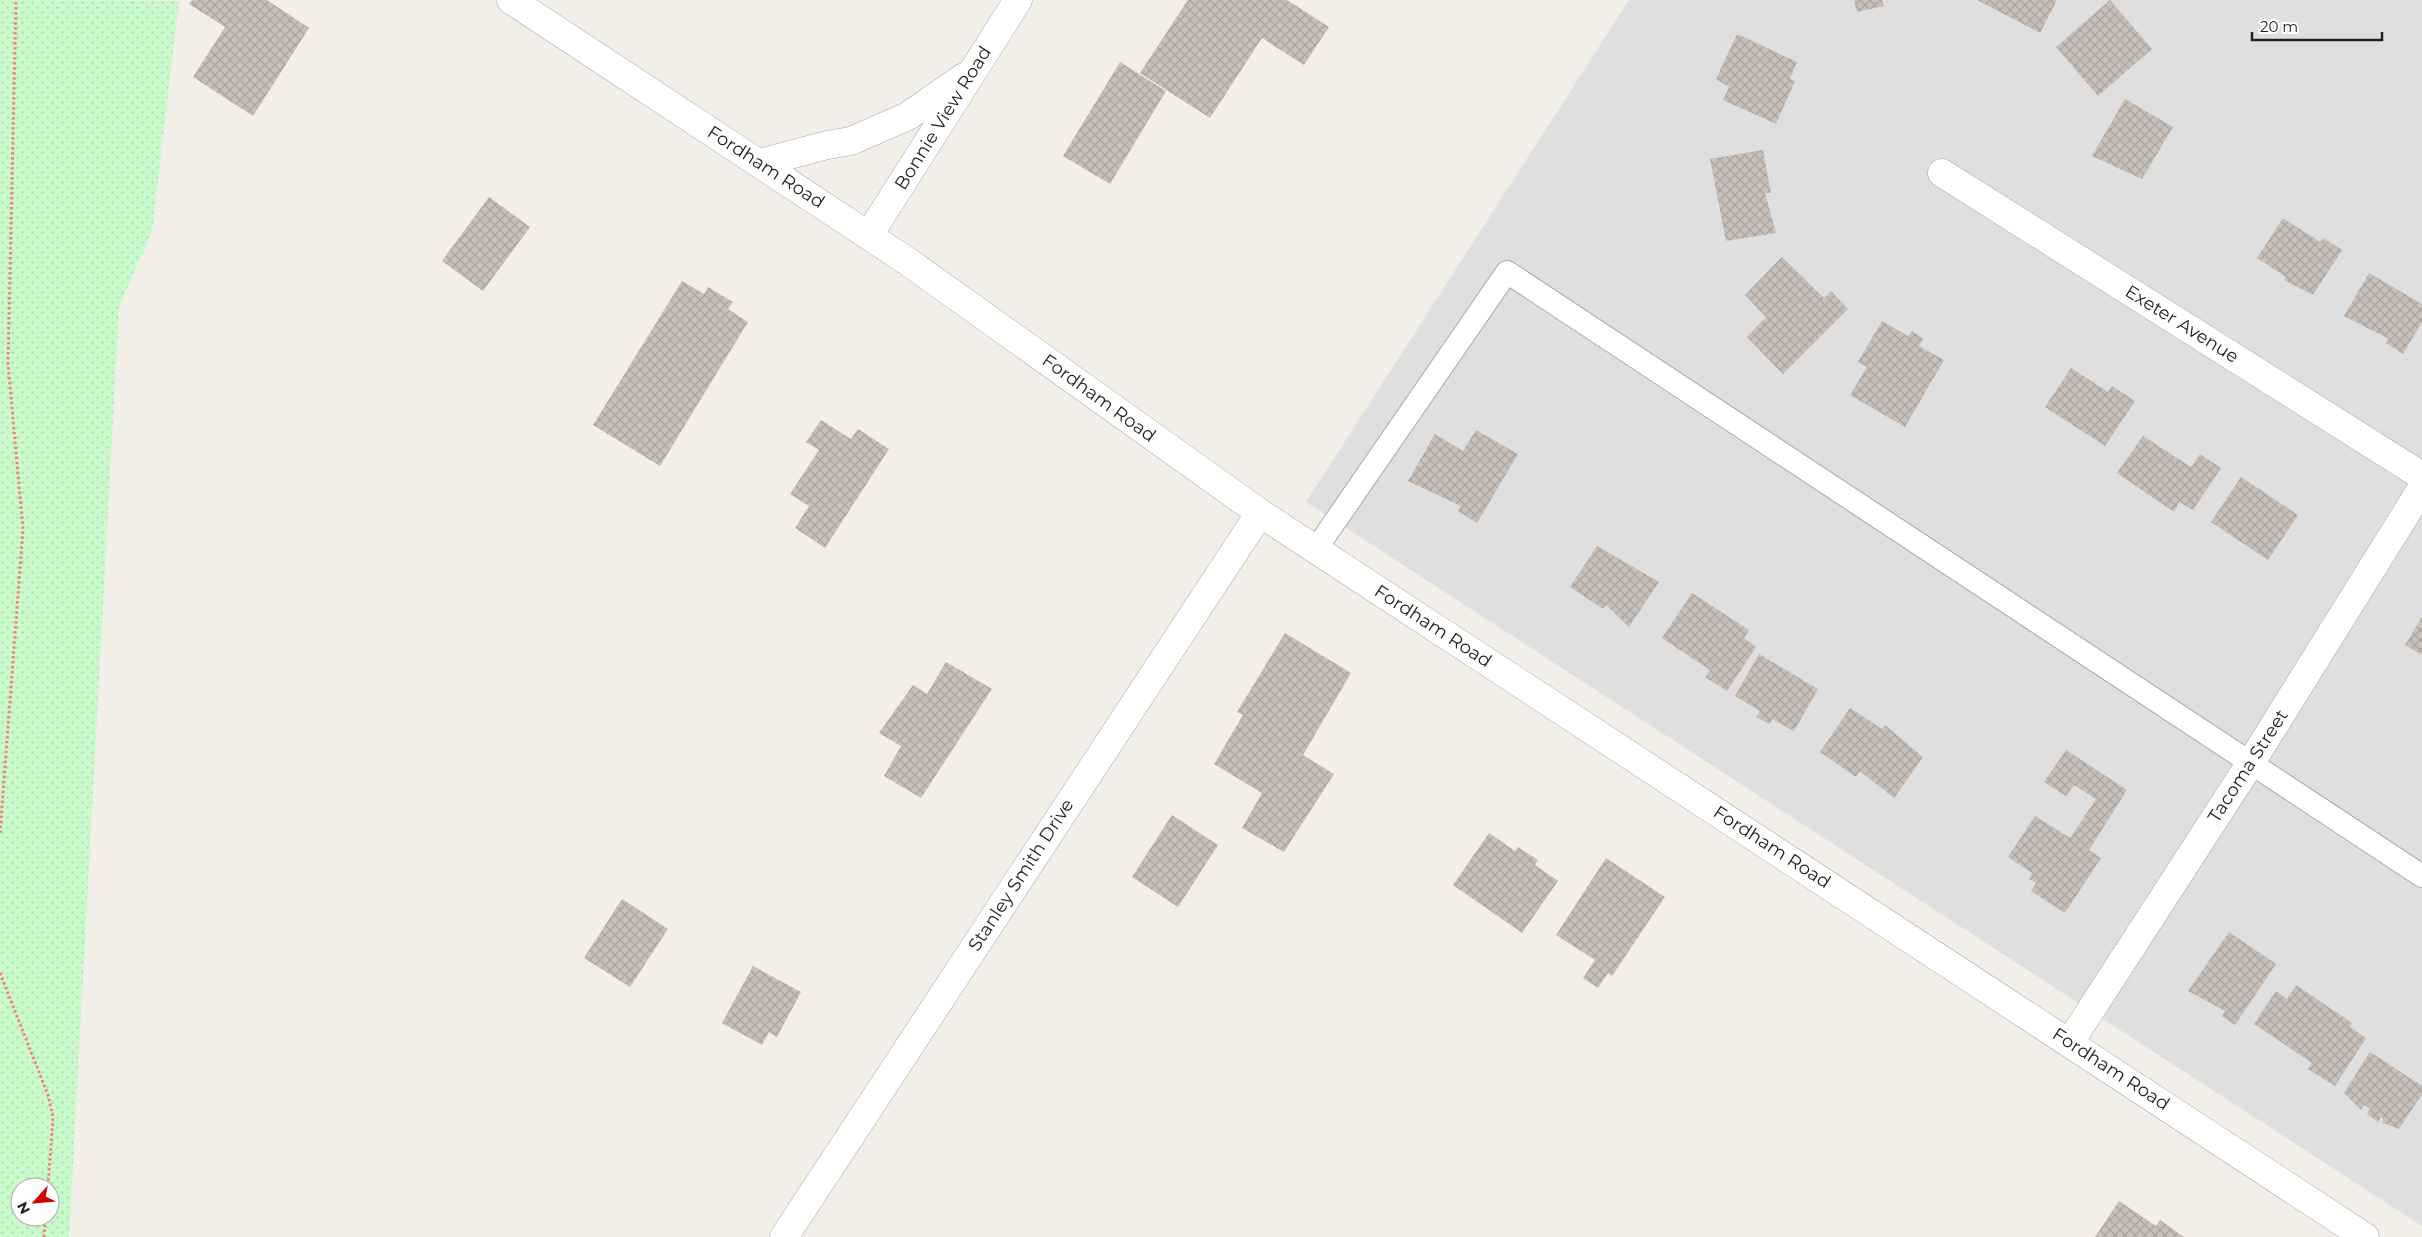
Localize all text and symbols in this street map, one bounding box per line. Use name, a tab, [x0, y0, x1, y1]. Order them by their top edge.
scale bar	[2252, 10, 2382, 42]
text: 20 m	[2260, 17, 2298, 36]
street label: Bonnie View Road	[890, 42, 996, 194]
street label: Fordham Road	[703, 121, 829, 213]
street label: Exeter Avenue	[2121, 280, 2243, 368]
street label: Fordham Road	[1038, 349, 1160, 447]
street label: Fordham Road	[1370, 580, 1496, 672]
street label: Tacoma Street	[2203, 705, 2293, 827]
street label: Stanley Smith Drive	[964, 795, 1079, 955]
street label: Fordham Road	[1709, 801, 1835, 893]
street label: Fordham Road	[2048, 1023, 2174, 1115]
north arrow	[10, 1177, 60, 1227]
text: N	[13, 1199, 34, 1217]

